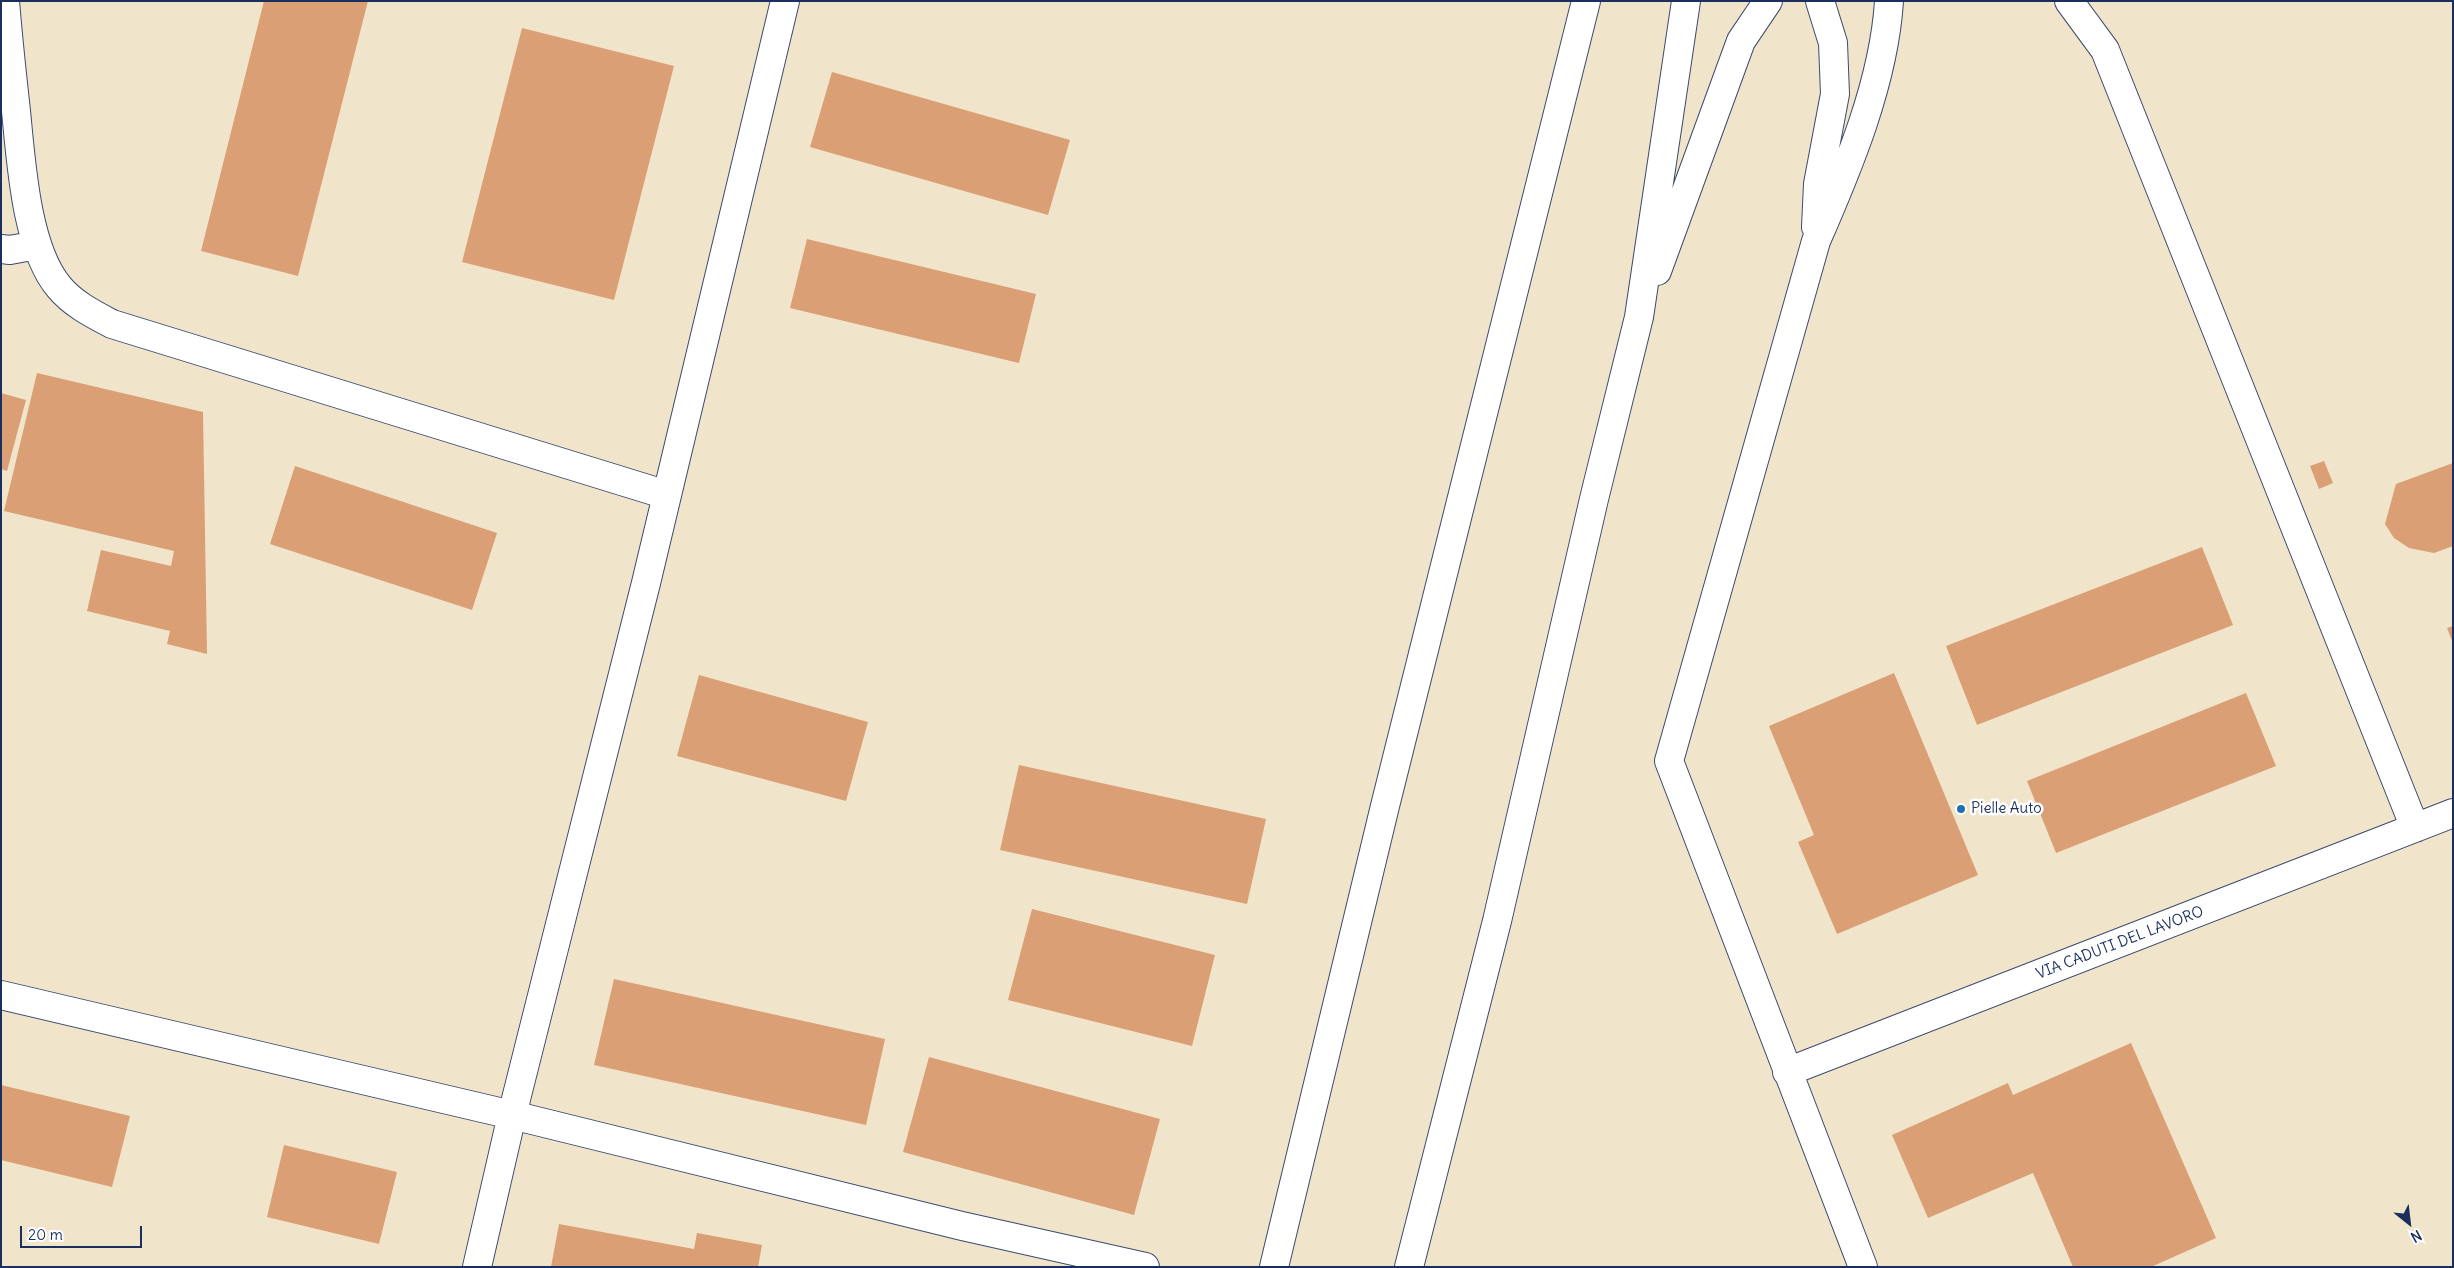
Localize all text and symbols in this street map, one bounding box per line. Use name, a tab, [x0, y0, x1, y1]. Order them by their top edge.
place label: Pielle Auto	[1971, 800, 2042, 818]
marker: Pielle Auto	[1955, 803, 1967, 815]
street label: VIA CADUTI DEL LAVORO	[2034, 903, 2206, 983]
north arrow	[2384, 1198, 2434, 1248]
scale bar	[22, 1216, 145, 1248]
text: 20 m	[28, 1225, 63, 1244]
text: N	[2408, 1226, 2425, 1246]

